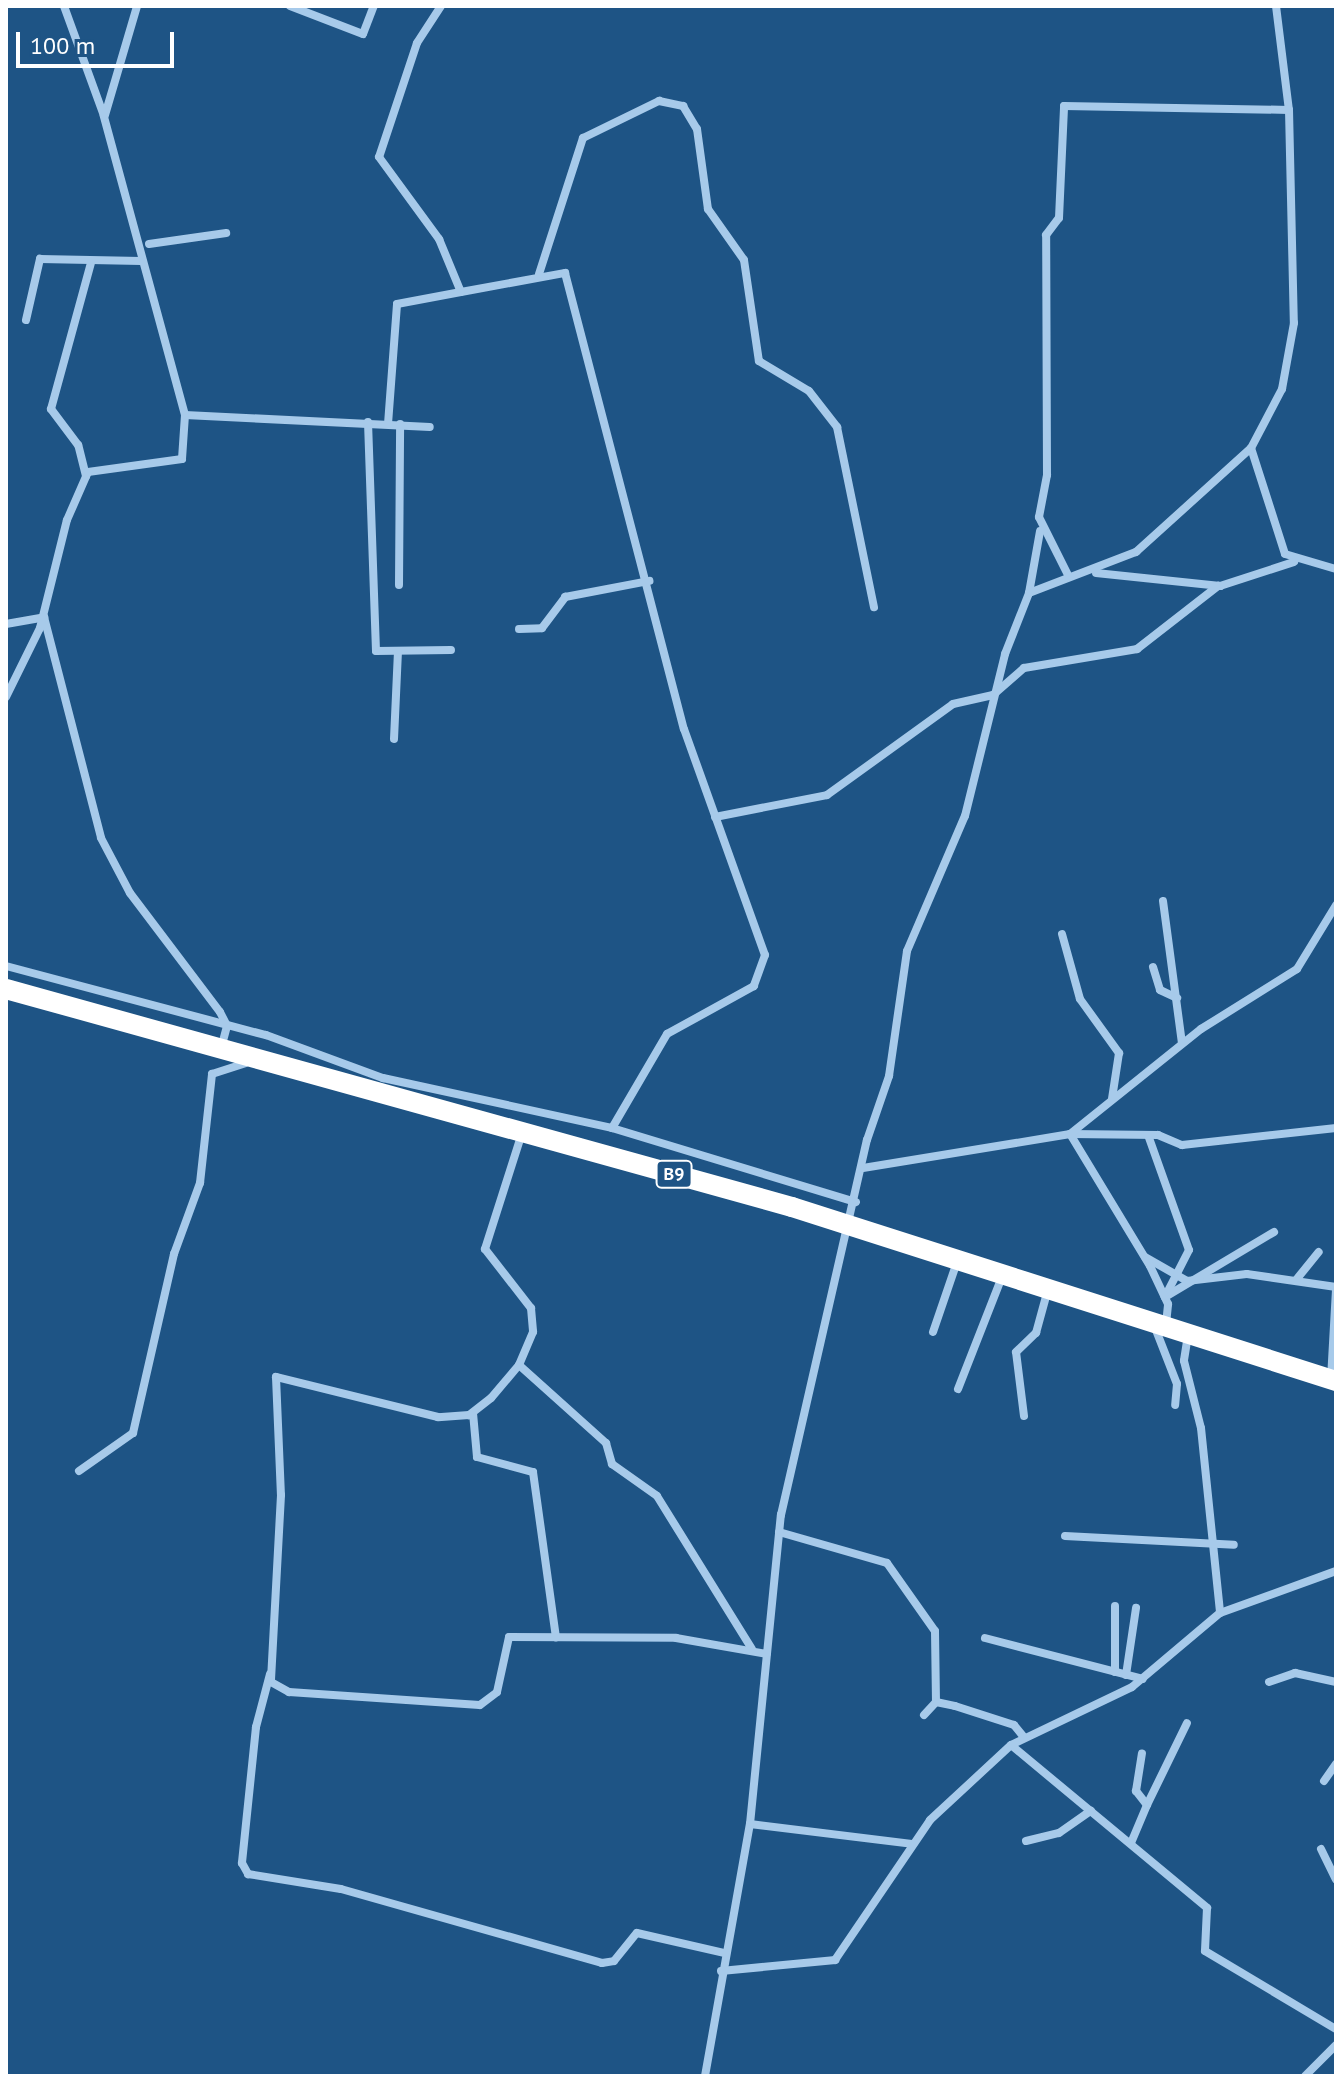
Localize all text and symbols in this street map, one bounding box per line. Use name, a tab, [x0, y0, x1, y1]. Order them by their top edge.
scale bar	[20, 16, 178, 66]
text: 100 m	[30, 30, 95, 61]
road number: B9	[654, 1160, 694, 1188]

